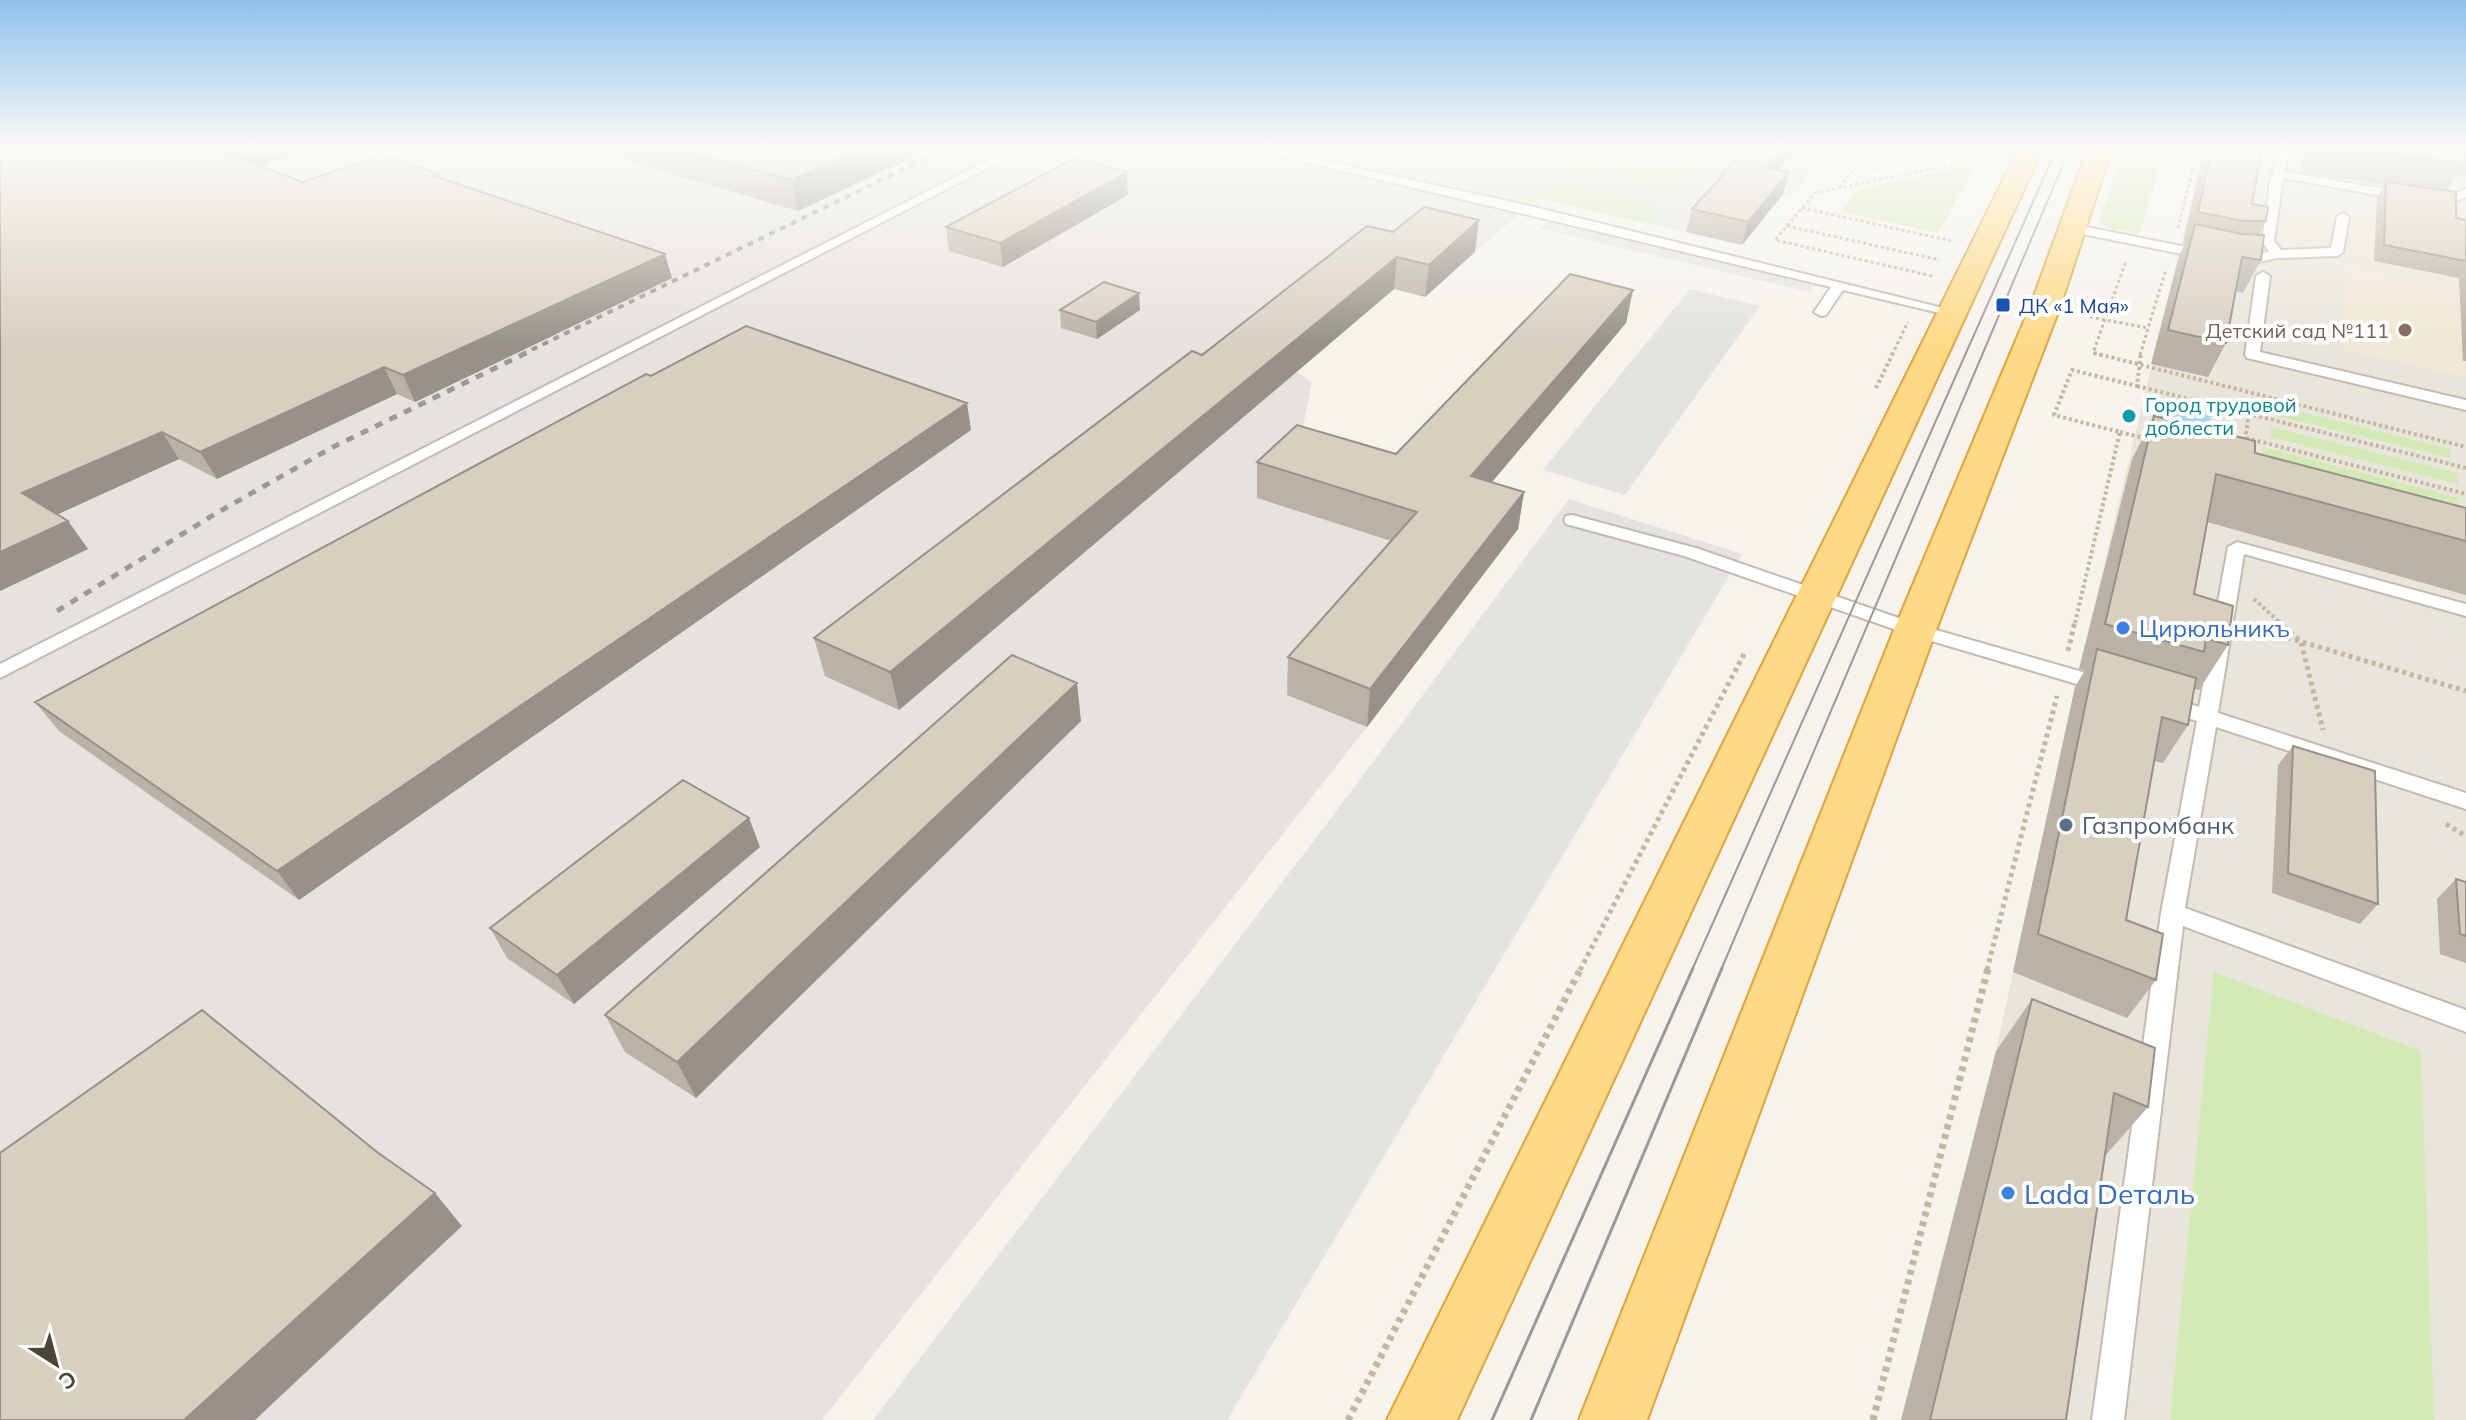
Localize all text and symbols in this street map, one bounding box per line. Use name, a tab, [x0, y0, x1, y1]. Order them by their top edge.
place label: ДК «1 Мая»	[2019, 293, 2129, 318]
marker: ДК «1 Мая»	[1994, 296, 2012, 314]
place label: Детский сад №111	[2206, 318, 2389, 343]
marker: Детский сад №111	[2396, 321, 2414, 339]
place label: Город трудовой доблести	[2145, 392, 2297, 440]
marker: Город трудовой доблести	[2120, 407, 2138, 425]
place label: Цирюльникъ	[2139, 613, 2290, 643]
marker: Цирюльникъ	[2114, 619, 2132, 637]
place label: Газпромбанк	[2082, 810, 2234, 840]
marker: Газпромбанк	[2057, 816, 2075, 834]
place label: Lada Dеталь	[2024, 1176, 2195, 1211]
marker: Lada Dеталь	[1999, 1184, 2017, 1202]
north arrow	[16, 1324, 96, 1404]
text: С	[53, 1364, 82, 1396]

